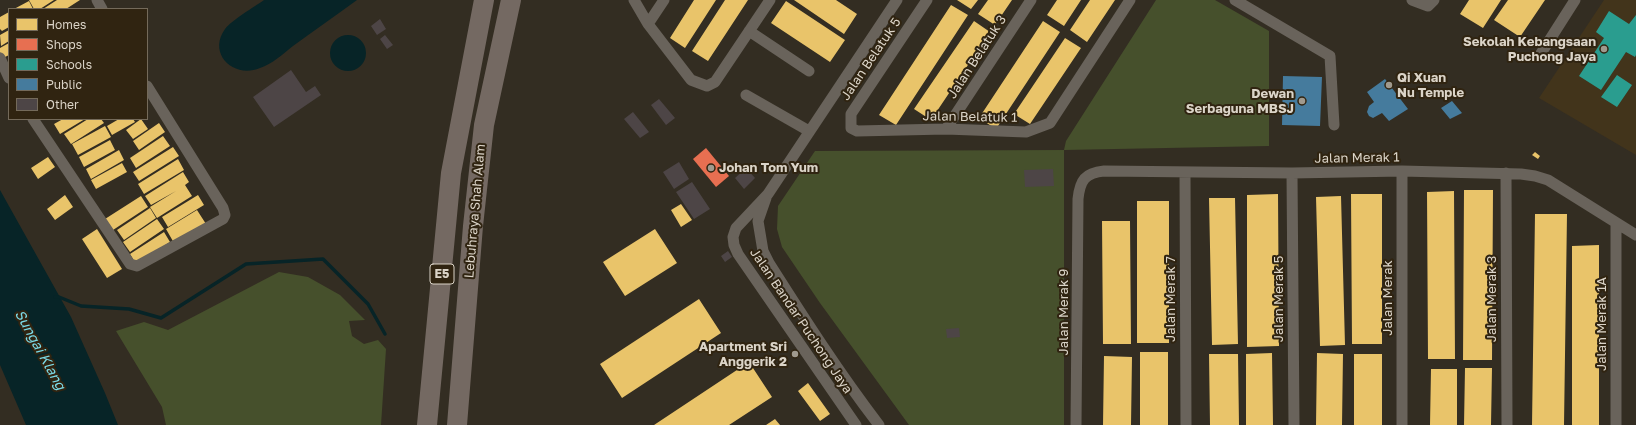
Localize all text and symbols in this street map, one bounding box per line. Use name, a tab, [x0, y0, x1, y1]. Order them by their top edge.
legend	[8, 8, 148, 120]
street label: Jalan Belatuk 3	[944, 12, 1010, 102]
street label: Jalan Belatuk 5	[838, 15, 904, 103]
text: Homes	[46, 17, 86, 32]
place label: Sekolah Kebangsaan Puchong Jaya	[1463, 34, 1596, 65]
text: Shops	[46, 37, 82, 52]
marker: Sekolah Kebangsaan Puchong Jaya	[1599, 44, 1609, 54]
text: Schools	[46, 57, 92, 72]
place label: Qi Xuan Nu Temple	[1397, 70, 1464, 101]
text: Public	[46, 77, 82, 92]
marker: Qi Xuan Nu Temple	[1384, 80, 1394, 90]
place label: Dewan Serbaguna MBSJ	[1186, 86, 1294, 117]
marker: Dewan Serbaguna MBSJ	[1297, 96, 1307, 106]
text: Other	[46, 97, 79, 112]
street label: Jalan Belatuk 1	[922, 108, 1018, 126]
street label: Lebuhraya Shah Alam	[461, 143, 489, 279]
street label: Jalan Merak 1	[1314, 149, 1400, 167]
place label: Johan Tom Yum	[719, 160, 818, 176]
marker: Johan Tom Yum	[706, 163, 716, 173]
street label: Jalan Bandar Puchong Jaya	[746, 245, 856, 397]
street label: Jalan Merak 7	[1163, 256, 1179, 342]
street label: Jalan Merak 5	[1271, 256, 1287, 342]
street label: Jalan Merak 3	[1484, 256, 1500, 342]
street label: Jalan Merak	[1380, 260, 1396, 336]
road number: E5	[430, 264, 454, 284]
street label: Jalan Merak 9	[1056, 269, 1072, 355]
street label: Jalan Merak 1A	[1594, 277, 1610, 371]
water label: Sungai Klang	[11, 307, 69, 393]
place label: Apartment Sri Anggerik 2	[699, 339, 787, 370]
marker: Apartment Sri Anggerik 2	[790, 349, 800, 359]

